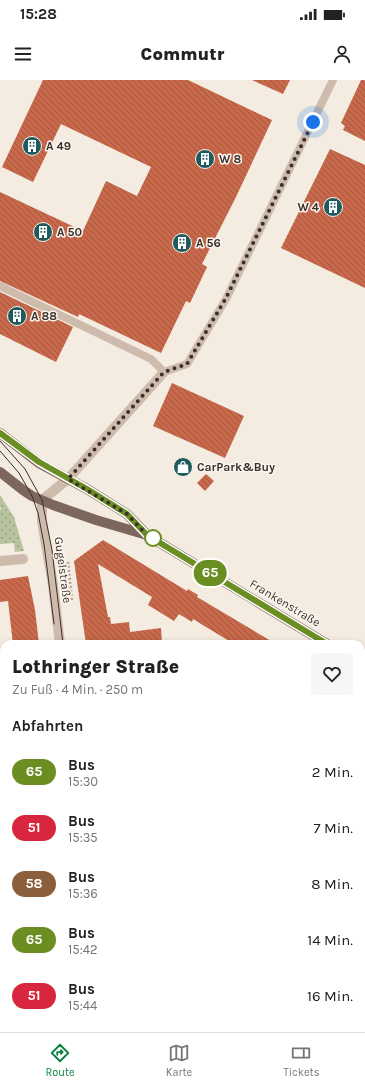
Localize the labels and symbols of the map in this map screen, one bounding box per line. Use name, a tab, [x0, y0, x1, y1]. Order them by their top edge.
your location	[303, 112, 323, 132]
building icon: A 49	[21, 135, 43, 157]
place label: A 49	[46, 139, 71, 153]
building icon: W 8	[194, 148, 216, 170]
place label: W 8	[219, 152, 241, 166]
building icon: W 4	[322, 196, 344, 218]
place label: W 4	[297, 200, 319, 214]
building icon: A 50	[32, 221, 54, 243]
place label: A 50	[57, 225, 83, 239]
building icon: A 56	[171, 232, 193, 254]
place label: A 56	[196, 236, 221, 250]
building icon: A 88	[6, 305, 28, 327]
place label: A 88	[31, 309, 57, 323]
shop icon: CarPark&Buy	[172, 456, 194, 478]
place label: CarPark&Buy	[197, 460, 275, 474]
unlabelled marker	[144, 529, 162, 547]
street label: Gugelstraße	[51, 536, 75, 604]
line badge: 65	[192, 560, 228, 586]
street label: Frankenstraße	[247, 576, 323, 630]

